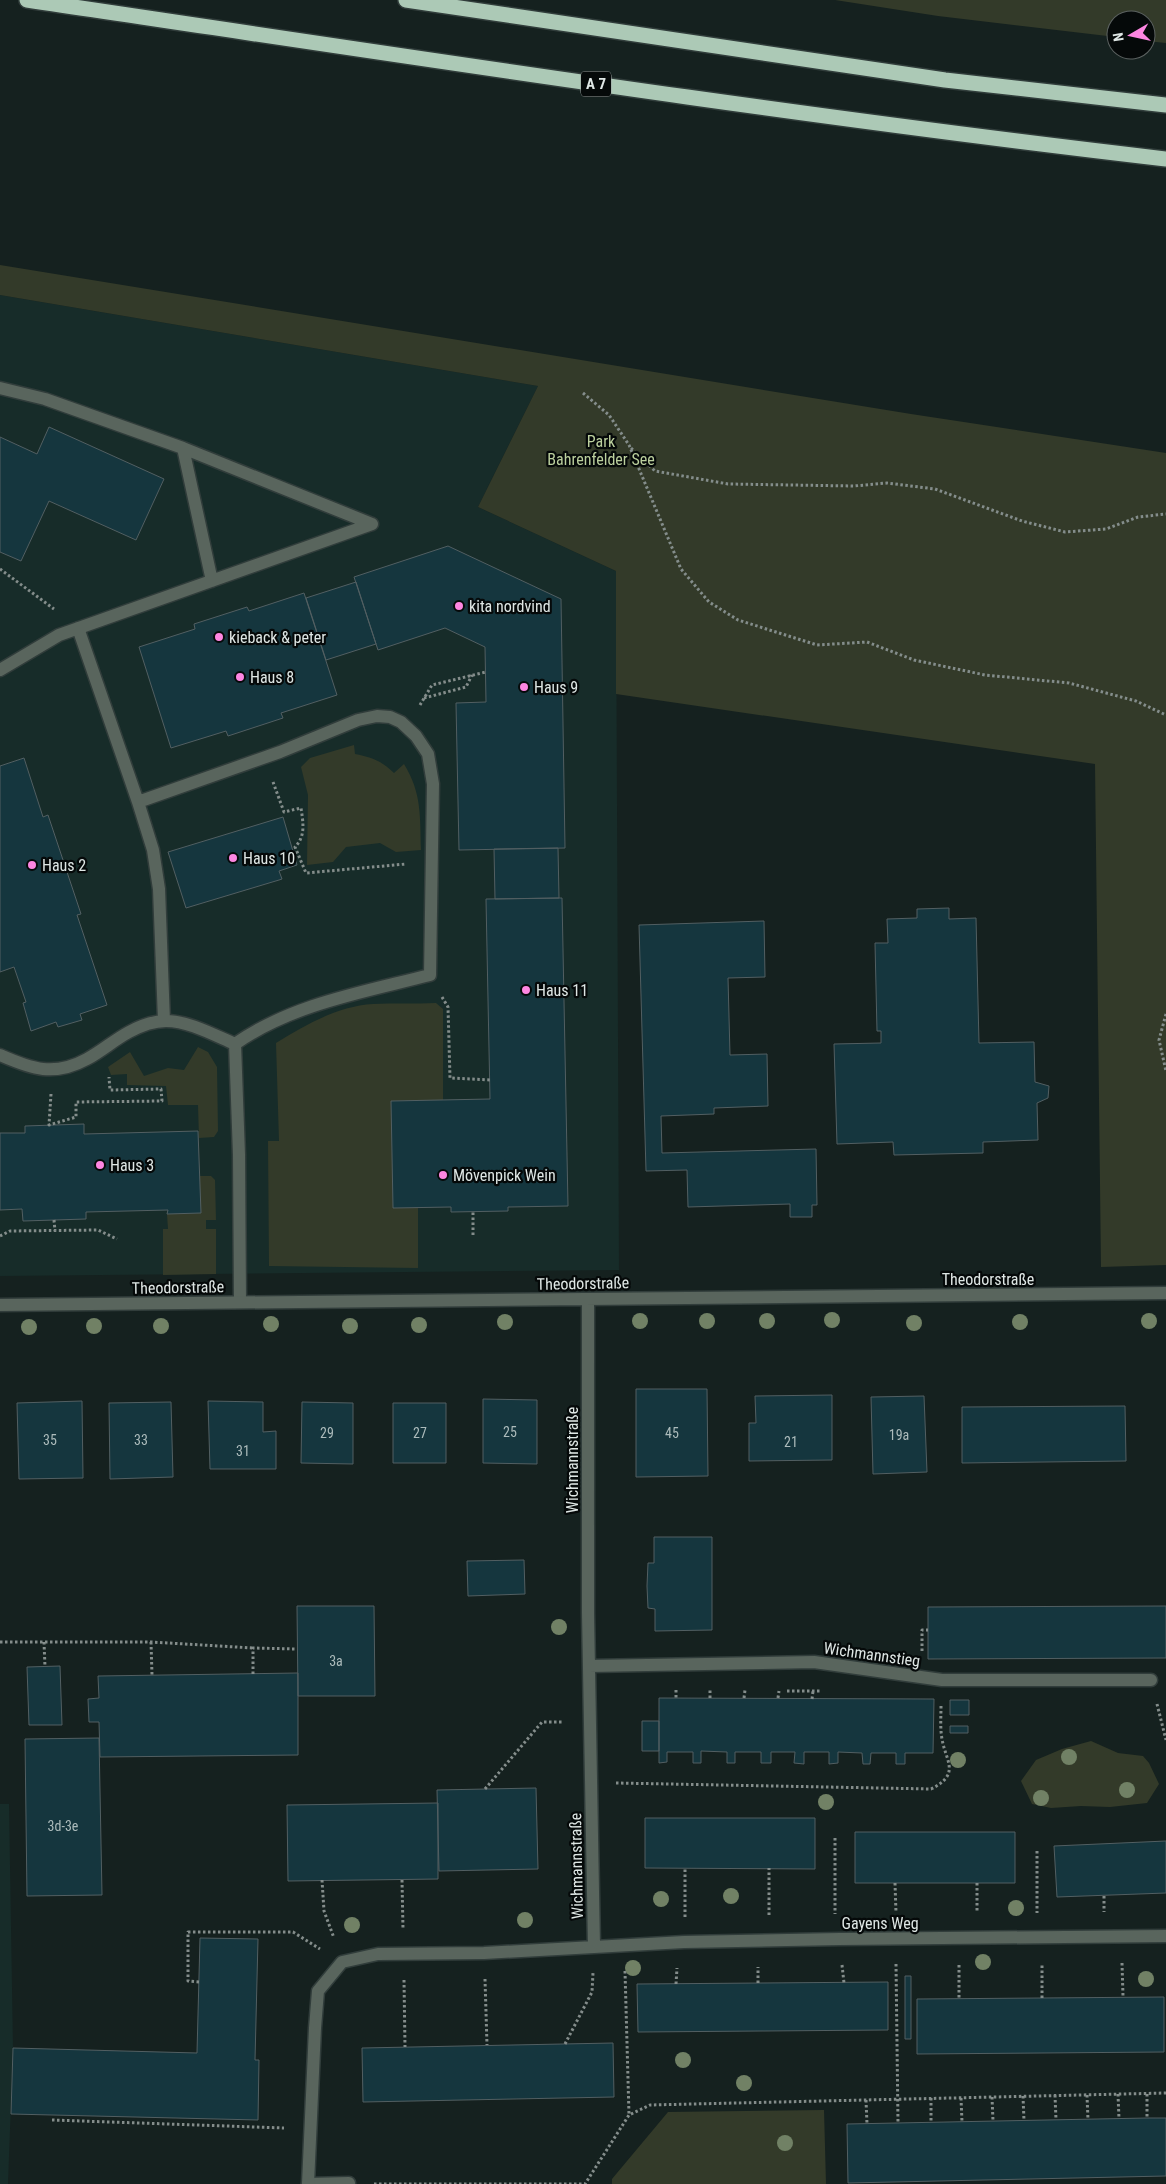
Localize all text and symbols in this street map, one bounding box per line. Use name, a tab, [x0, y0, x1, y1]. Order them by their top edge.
north arrow	[1106, 10, 1156, 60]
text: N	[1110, 32, 1127, 43]
road number: A 7	[581, 72, 611, 96]
park label: Park Bahrenfelder See	[547, 432, 655, 469]
place label: kita nordvind	[469, 597, 551, 616]
marker: kita nordvind	[453, 600, 465, 612]
place label: kieback & peter	[229, 628, 326, 647]
marker: kieback & peter	[213, 631, 225, 643]
place label: Haus 8	[250, 668, 294, 687]
marker: Haus 8	[234, 671, 246, 683]
place label: Haus 9	[534, 678, 578, 697]
marker: Haus 9	[518, 681, 530, 693]
place label: Haus 10	[243, 849, 295, 868]
marker: Haus 10	[227, 852, 239, 864]
place label: Haus 2	[42, 856, 86, 875]
marker: Haus 2	[26, 859, 38, 871]
place label: Haus 11	[536, 981, 588, 1000]
marker: Haus 11	[520, 984, 532, 996]
place label: Haus 3	[110, 1156, 154, 1175]
marker: Haus 3	[94, 1159, 106, 1171]
place label: Mövenpick Wein	[453, 1166, 556, 1185]
marker: Mövenpick Wein	[437, 1169, 449, 1181]
street label: Theodorstraße	[942, 1270, 1034, 1289]
street label: Theodorstraße	[537, 1273, 629, 1294]
street label: Theodorstraße	[132, 1277, 224, 1298]
street label: Wichmannstraße	[563, 1407, 582, 1513]
house number: 25	[503, 1424, 517, 1440]
house number: 29	[320, 1425, 334, 1441]
house number: 27	[413, 1425, 427, 1441]
house number: 45	[665, 1425, 679, 1441]
house number: 19a	[889, 1427, 909, 1443]
house number: 35	[43, 1432, 57, 1448]
house number: 33	[134, 1432, 148, 1448]
house number: 21	[784, 1434, 798, 1450]
house number: 31	[236, 1443, 250, 1459]
street label: Wichmannstieg	[822, 1638, 921, 1671]
house number: 3a	[329, 1653, 343, 1669]
street label: Wichmannstraße	[566, 1813, 587, 1919]
house number: 3d-3e	[48, 1818, 79, 1834]
street label: Gayens Weg	[841, 1914, 919, 1933]

